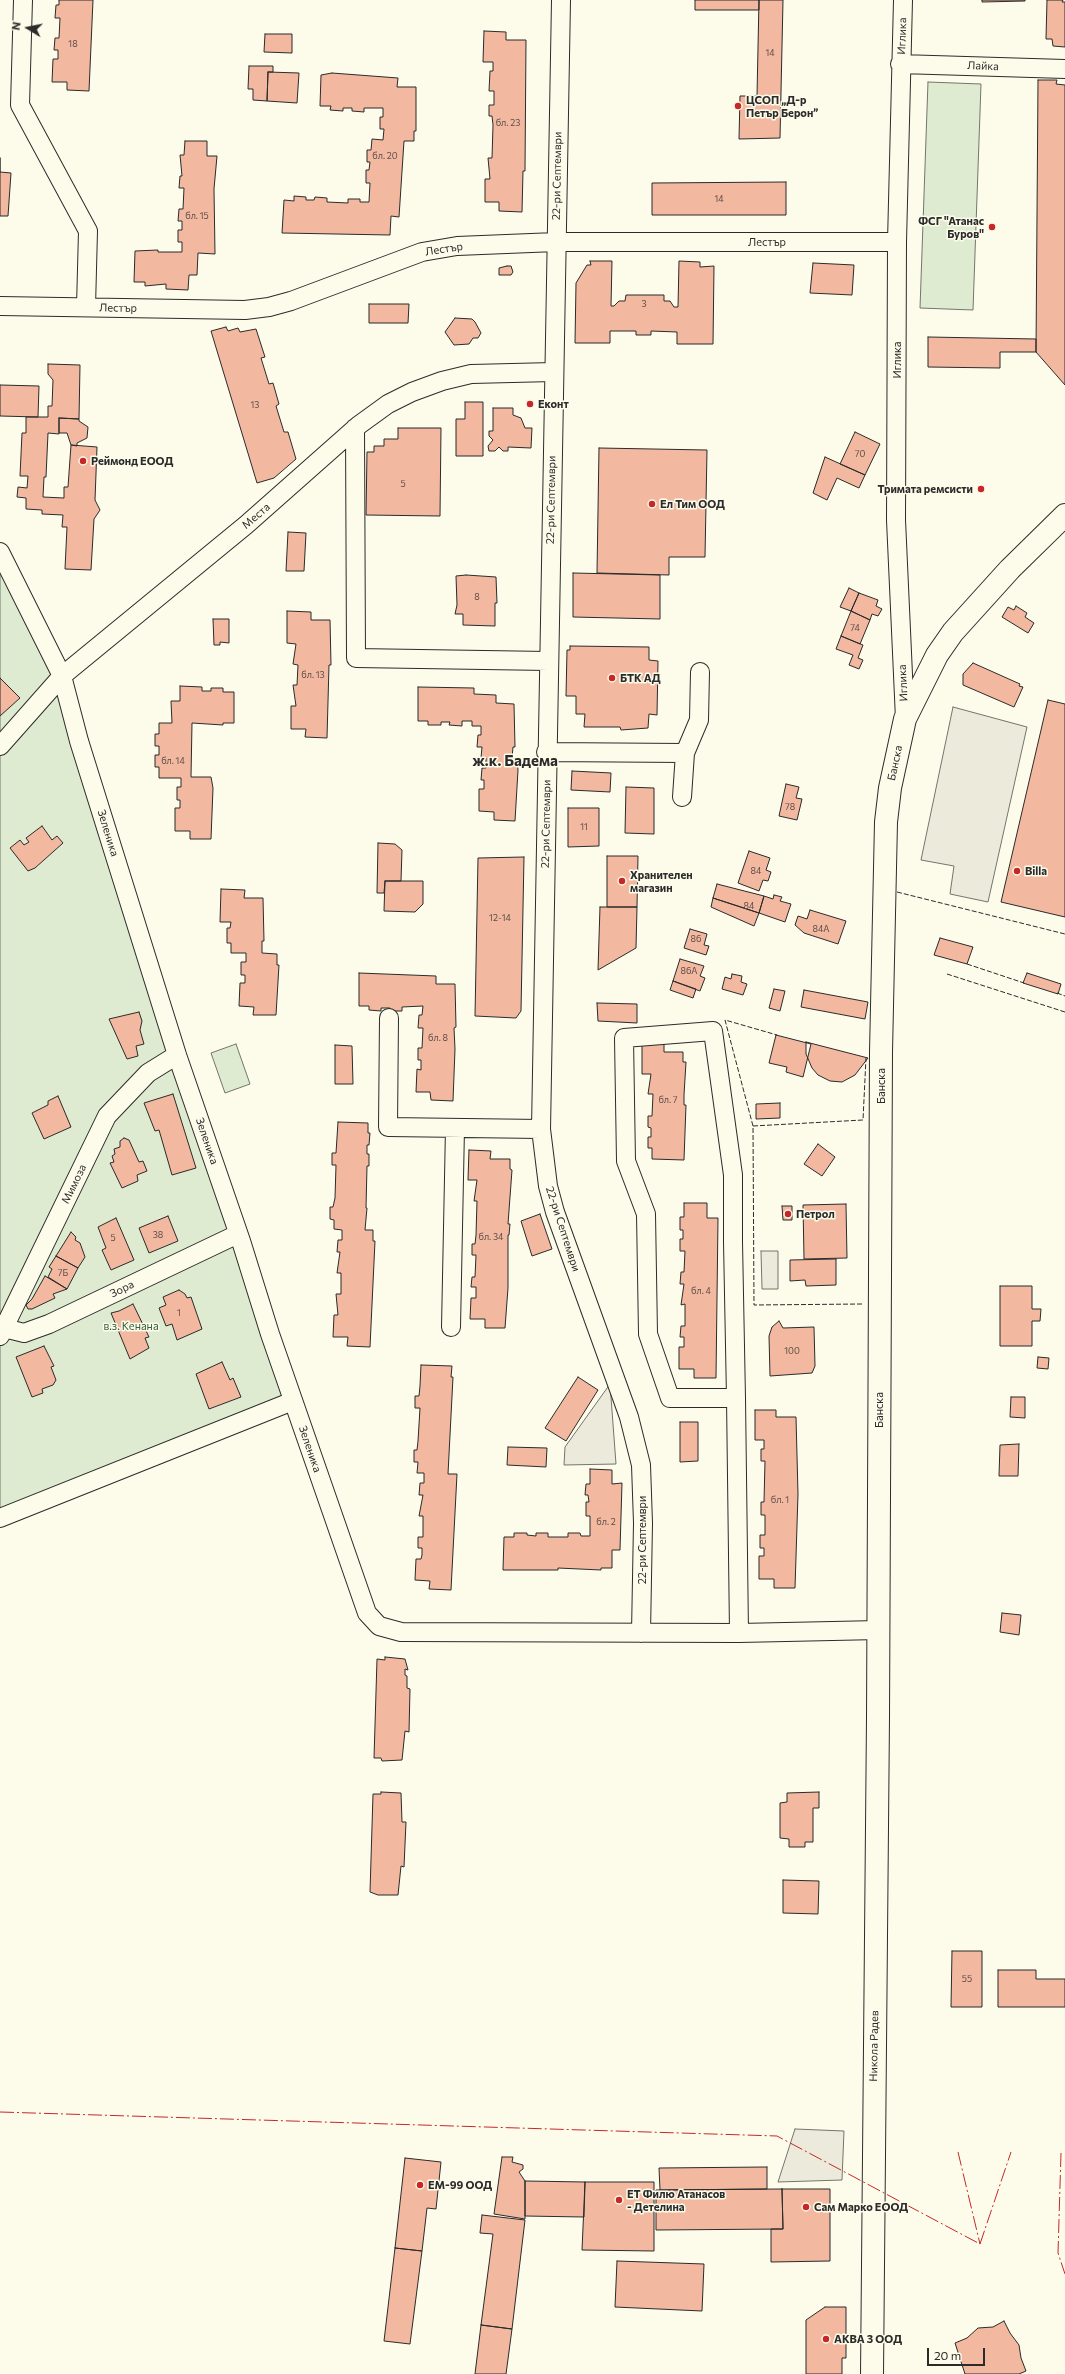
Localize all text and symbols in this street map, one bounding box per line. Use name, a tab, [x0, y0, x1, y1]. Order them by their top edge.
north arrow	[8, 8, 48, 48]
street label: Иглика	[895, 17, 909, 55]
text: N	[9, 21, 23, 31]
house number: 18	[68, 39, 78, 49]
house number: 14	[765, 48, 775, 58]
street label: Лайка	[967, 59, 999, 73]
place label: ЦСОП „Д-р Петър Берон”	[746, 93, 818, 119]
marker: ЦСОП „Д-р Петър Берон”	[733, 101, 743, 111]
house number: бл. 23	[496, 118, 520, 128]
street label: 22-ри Септември	[550, 132, 564, 220]
house number: бл. 20	[372, 151, 398, 161]
house number: 14	[714, 194, 724, 204]
house number: бл. 15	[185, 211, 209, 221]
place label: ФСГ "Атанас Буров"	[918, 214, 984, 240]
marker: ФСГ "Атанас Буров"	[987, 222, 997, 232]
street label: Лестър	[748, 235, 786, 249]
street label: Лестър	[424, 240, 464, 258]
house number: 3	[641, 299, 647, 309]
street label: Лестър	[99, 301, 137, 315]
street label: Иглика	[890, 341, 904, 379]
place label: Еконт	[538, 397, 569, 411]
marker: Еконт	[525, 399, 535, 409]
house number: 13	[251, 400, 259, 410]
house number: 70	[855, 449, 865, 459]
place label: Реймонд ЕООД	[91, 454, 173, 468]
marker: Реймонд ЕООД	[78, 456, 88, 466]
street label: 22-ри Септември	[544, 456, 558, 544]
house number: 5	[400, 479, 406, 489]
place label: Тримата ремсисти	[878, 482, 973, 496]
marker: Тримата ремсисти	[976, 484, 986, 494]
place label: Ел Тим ООД	[660, 497, 725, 511]
marker: Ел Тим ООД	[647, 499, 657, 509]
street label: Места	[239, 500, 273, 532]
house number: 8	[474, 592, 480, 602]
house number: 74	[850, 623, 860, 633]
street label: Иглика	[895, 664, 911, 702]
house number: бл. 13	[301, 670, 325, 680]
place label: БТК АД	[620, 671, 661, 685]
marker: БТК АД	[607, 673, 617, 683]
street label: Банска	[885, 744, 905, 782]
district label: ж.к. Бадема	[472, 752, 558, 770]
house number: бл. 14	[161, 756, 185, 766]
street label: 22-ри Септември	[539, 780, 553, 868]
house number: 78	[785, 802, 795, 812]
street label: Зеленика	[95, 808, 121, 858]
house number: 11	[580, 822, 588, 832]
place label: Billa	[1025, 864, 1047, 878]
house number: 84	[751, 866, 761, 876]
marker: Billa	[1012, 866, 1022, 876]
place label: Хранителен магазин	[630, 868, 693, 894]
marker: Хранителен магазин	[617, 876, 627, 886]
house number: 84	[744, 901, 754, 911]
house number: 12-14	[489, 913, 511, 923]
house number: 84А	[812, 924, 830, 934]
house number: 86	[691, 934, 701, 944]
house number: 86А	[681, 966, 697, 976]
house number: бл. 8	[428, 1033, 448, 1043]
street label: Банска	[874, 1068, 888, 1104]
house number: бл. 7	[658, 1095, 678, 1105]
street label: Зеленика	[193, 1116, 221, 1166]
street label: Мимоза	[59, 1162, 89, 1206]
street label: 22-ри Септември	[543, 1185, 583, 1273]
place label: Петрол	[796, 1207, 835, 1221]
marker: Петрол	[783, 1209, 793, 1219]
house number: 38	[153, 1230, 163, 1240]
house number: бл. 34	[479, 1232, 503, 1242]
house number: 5	[110, 1233, 116, 1243]
house number: 7Б	[58, 1268, 68, 1278]
street label: Зора	[108, 1278, 136, 1300]
house number: бл. 4	[691, 1286, 711, 1296]
house number: 1	[177, 1308, 181, 1318]
park label: в.з. Кенана	[103, 1319, 159, 1333]
house number: 100	[784, 1346, 800, 1356]
street label: Банска	[872, 1392, 886, 1428]
street label: Зеленика	[296, 1424, 324, 1474]
house number: бл. 1	[771, 1495, 789, 1505]
street label: 22-ри Септември	[635, 1496, 649, 1584]
house number: бл. 2	[596, 1517, 616, 1527]
house number: 55	[962, 1974, 972, 1984]
street label: Никола Радев	[867, 2010, 881, 2082]
place label: ЕМ-99 ООД	[428, 2178, 492, 2192]
marker: ЕМ-99 ООД	[415, 2180, 425, 2190]
place label: ЕТ Филю Атанасов - Детелина	[627, 2187, 725, 2213]
marker: ЕТ Филю Атанасов - Детелина	[614, 2195, 624, 2205]
place label: Сам Марко ЕООД	[814, 2200, 908, 2214]
marker: Сам Марко ЕООД	[801, 2202, 811, 2212]
place label: АКВА 3 ООД	[834, 2332, 902, 2346]
marker: АКВА 3 ООД	[821, 2334, 831, 2344]
scale bar	[929, 2340, 987, 2366]
text: 20 m	[934, 2348, 961, 2362]

